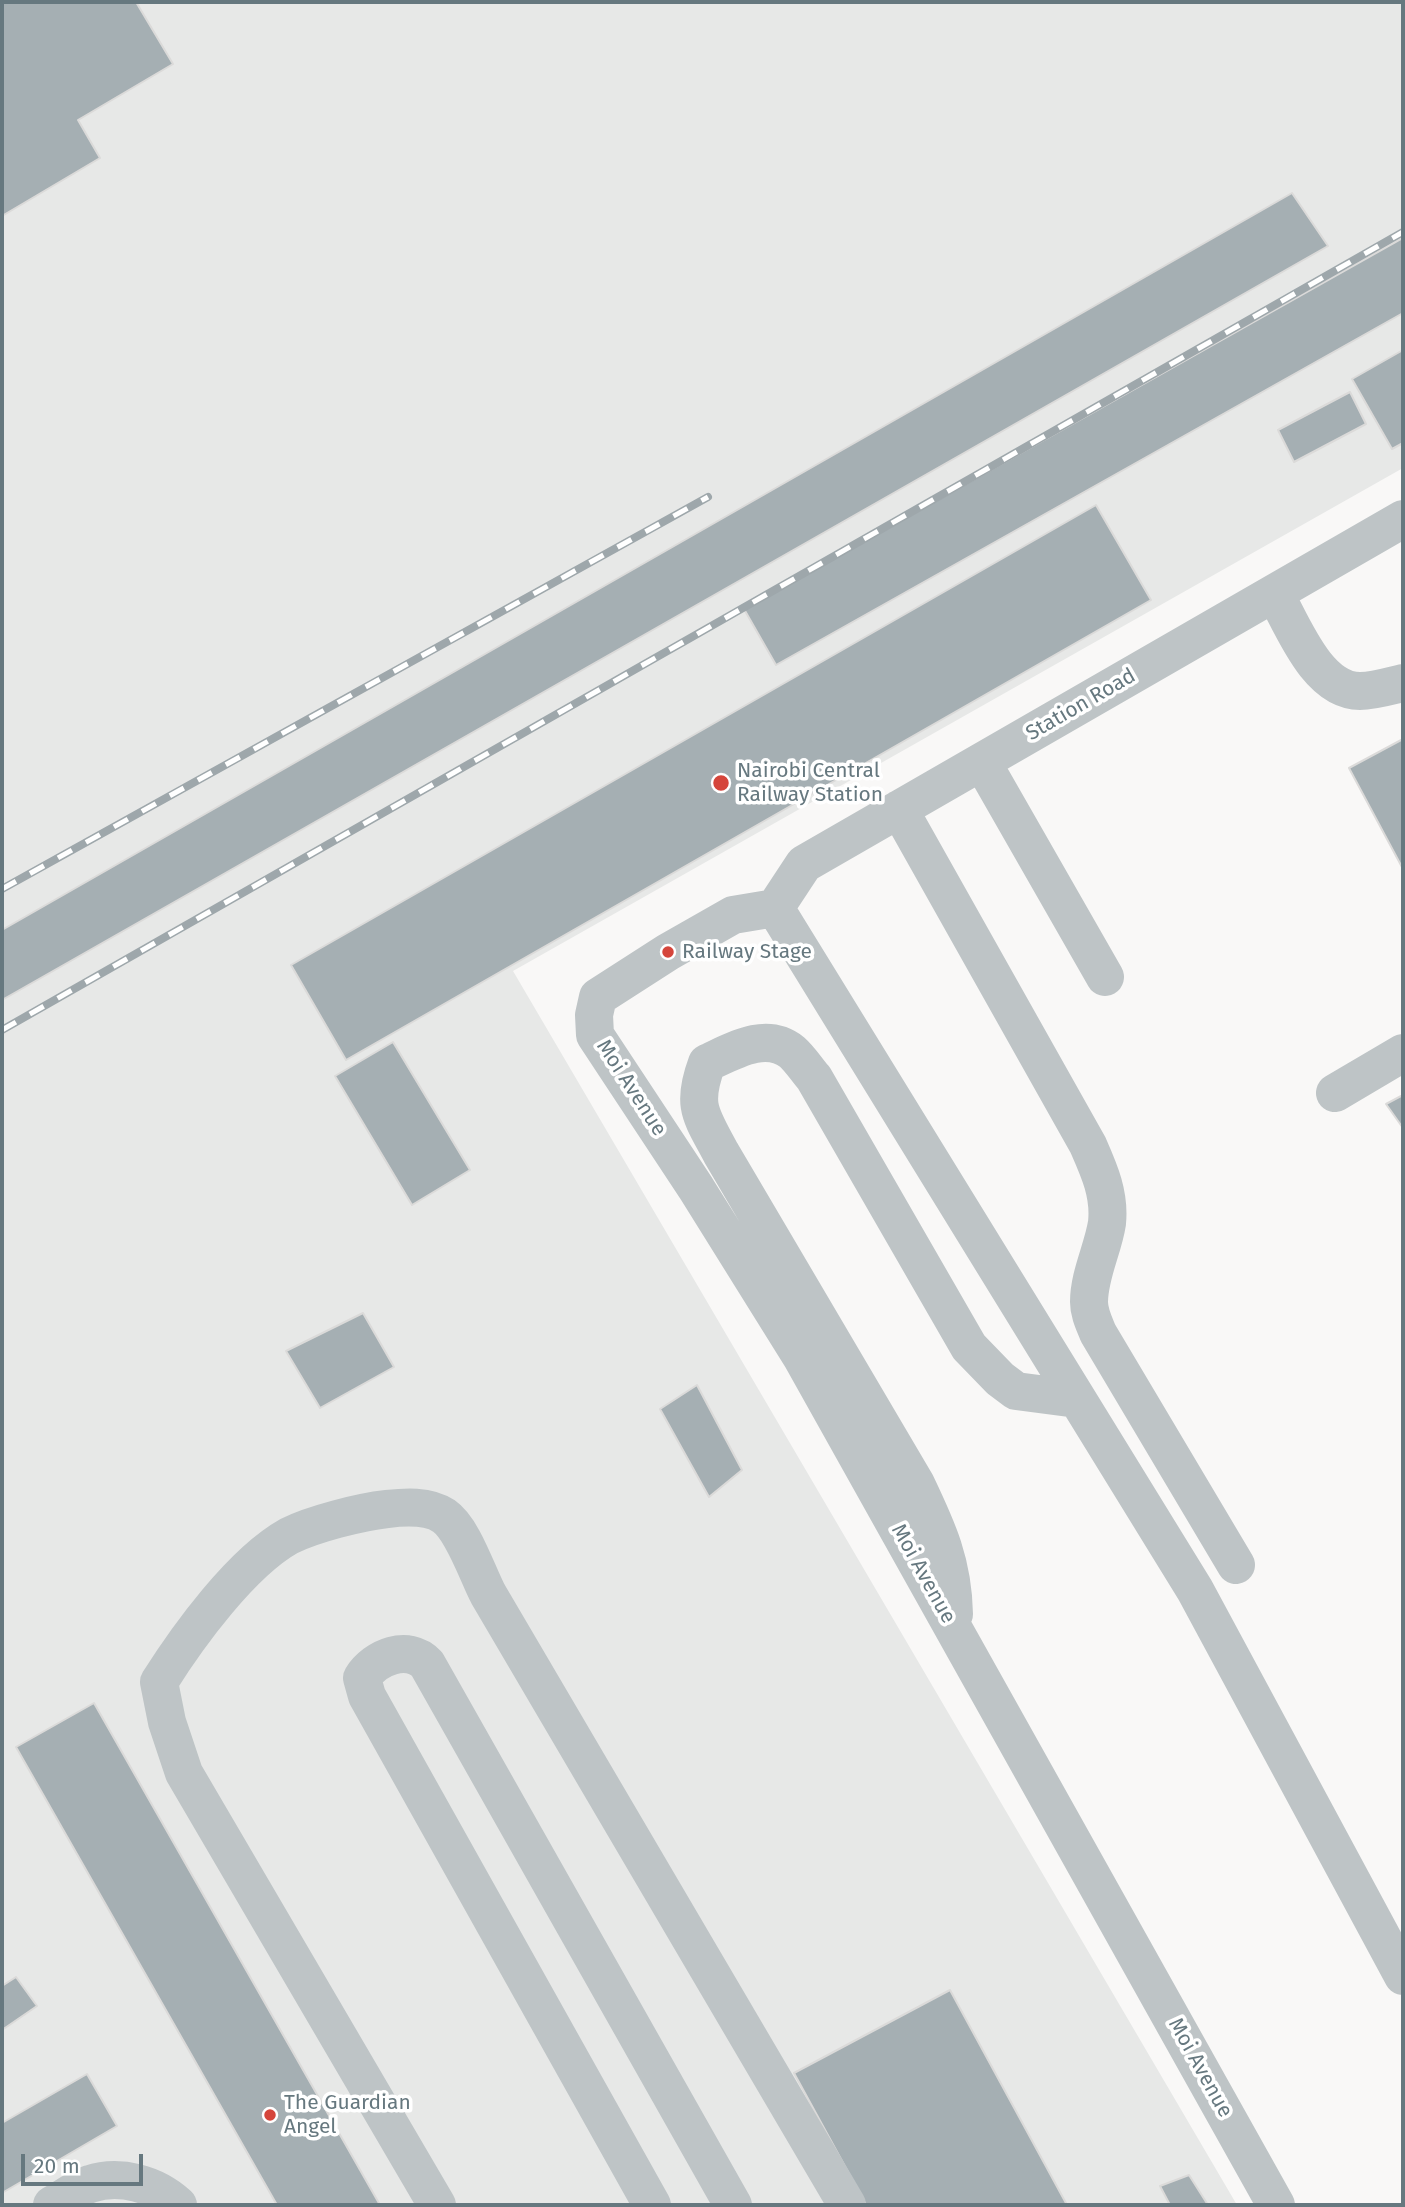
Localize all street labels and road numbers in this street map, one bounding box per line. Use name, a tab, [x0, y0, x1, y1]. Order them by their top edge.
street label: Station Road	[1022, 663, 1140, 747]
street label: Moi Avenue	[591, 1035, 671, 1141]
street label: Moi Avenue	[885, 1520, 961, 1628]
street label: Moi Avenue	[1162, 2014, 1238, 2122]

